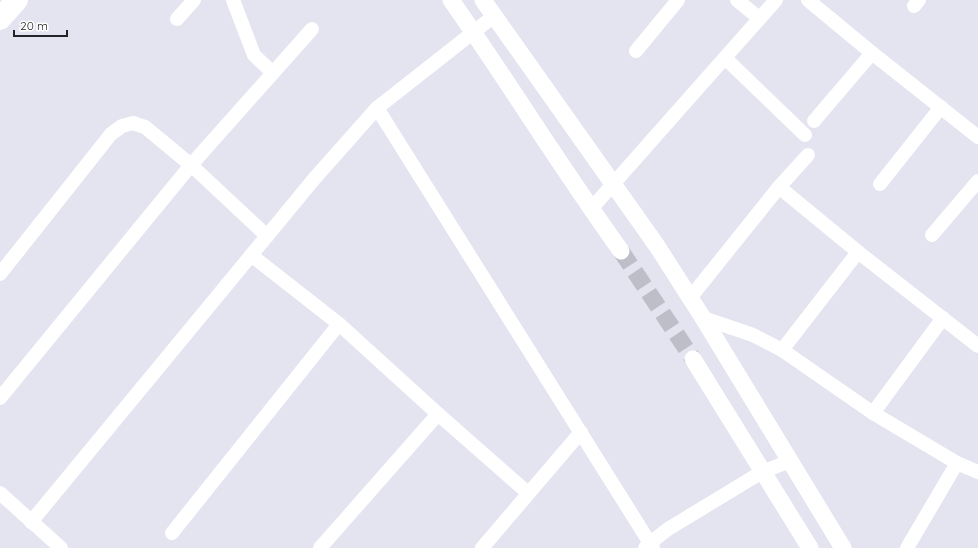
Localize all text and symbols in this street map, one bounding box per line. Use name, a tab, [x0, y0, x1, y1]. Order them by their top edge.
scale bar	[14, 12, 67, 38]
text: 20 m	[20, 18, 48, 33]

